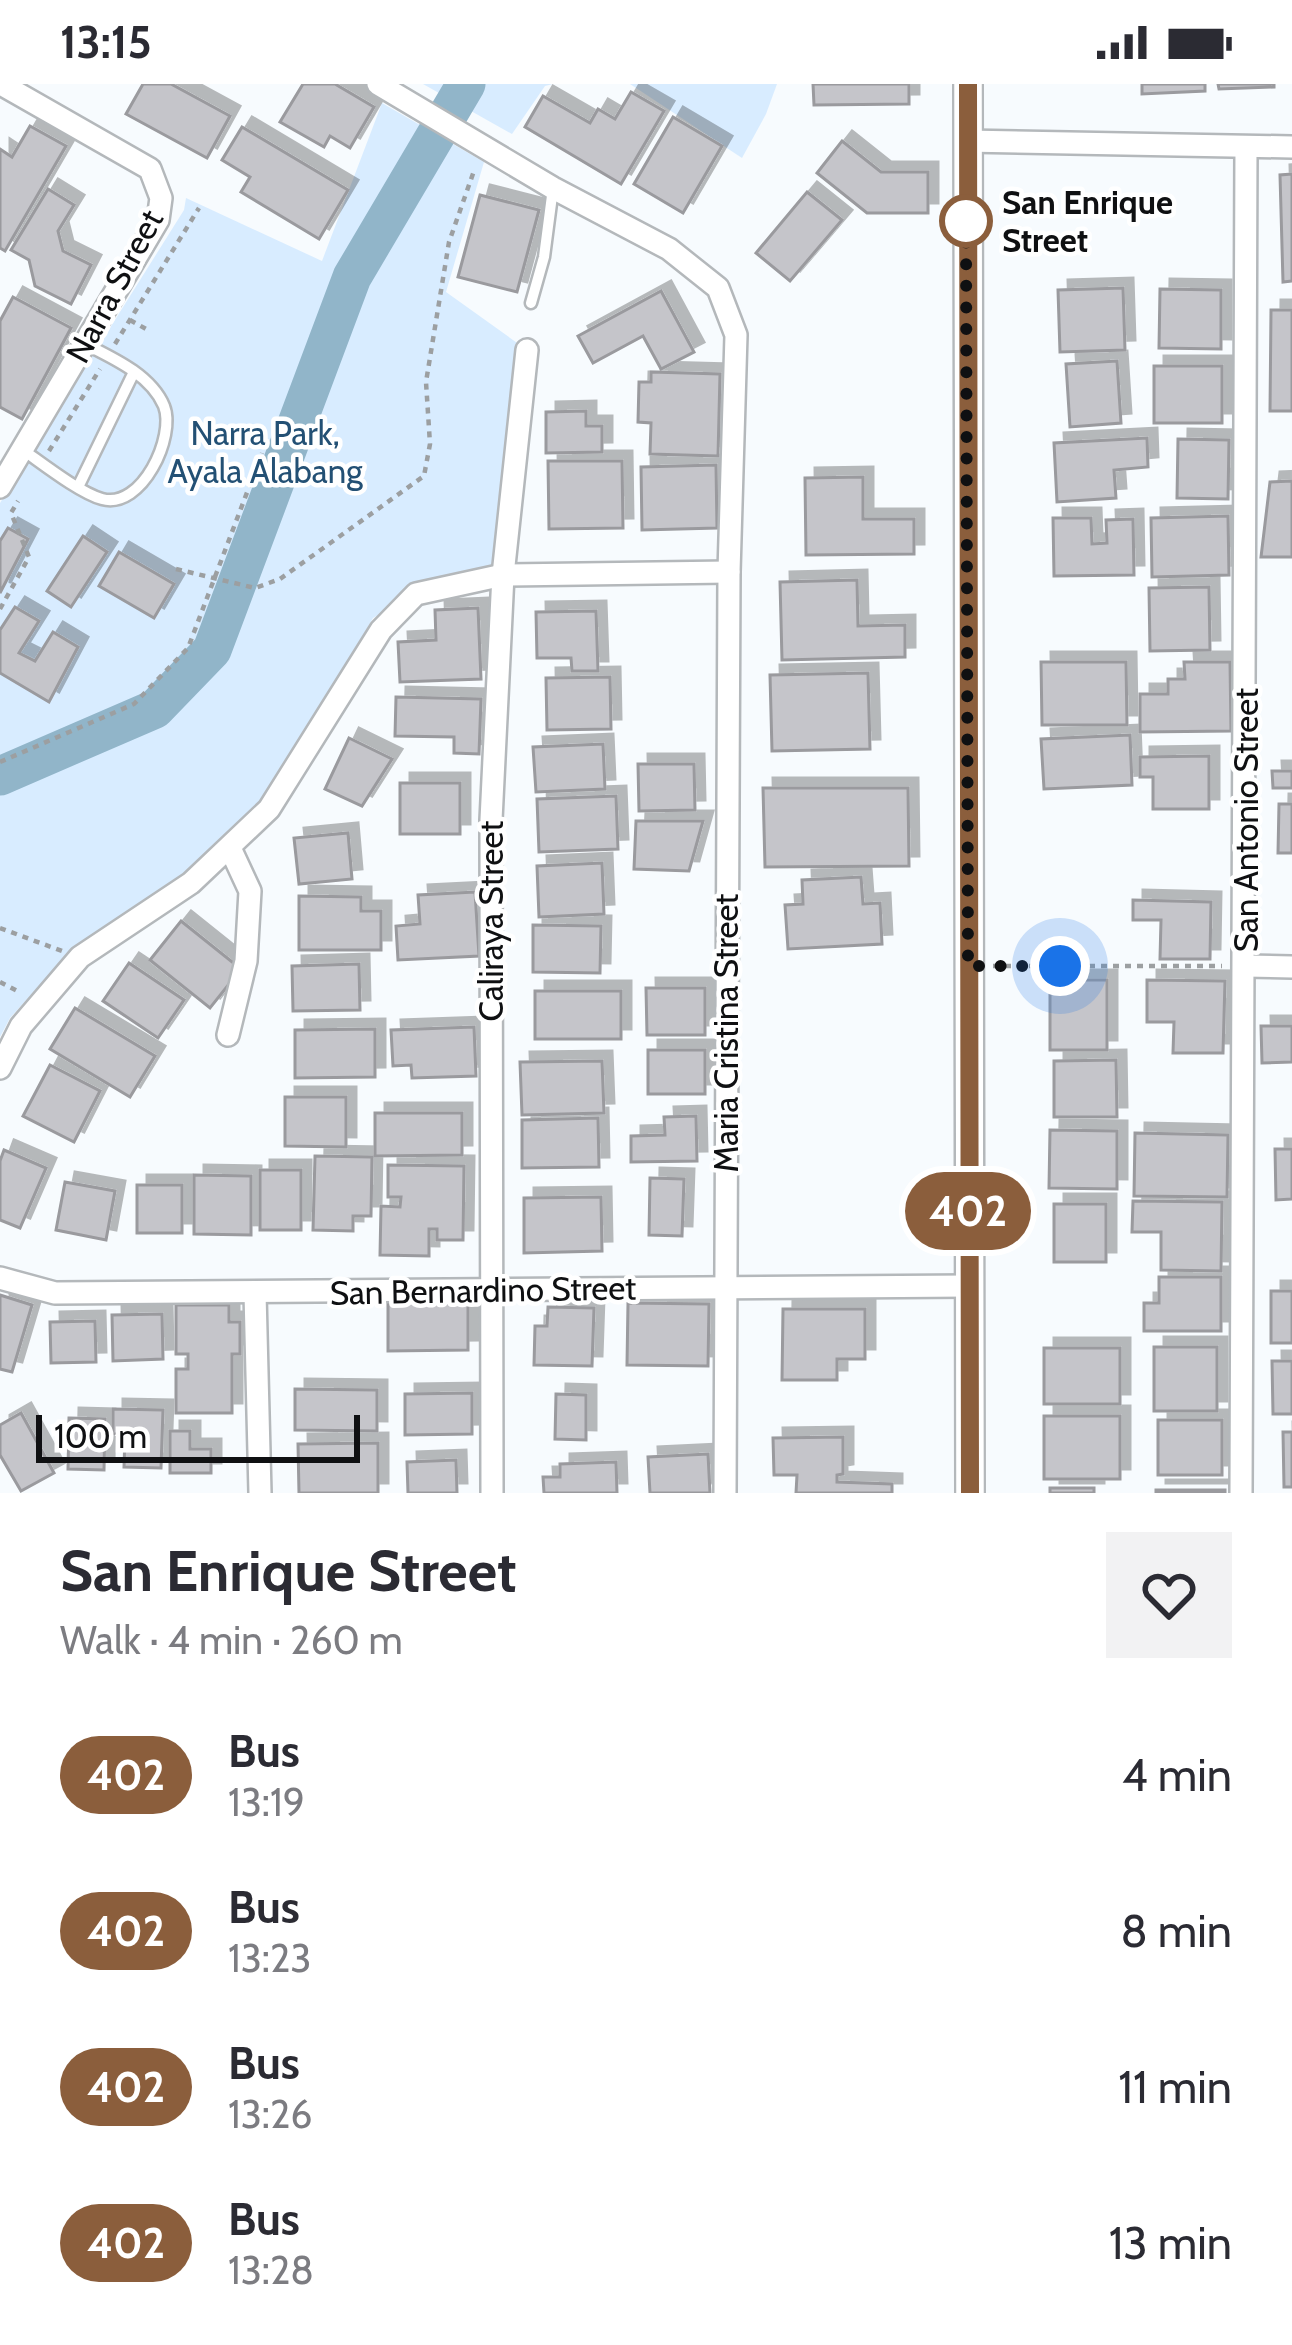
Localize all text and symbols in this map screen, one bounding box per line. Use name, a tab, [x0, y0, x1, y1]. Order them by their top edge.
text: 13:15	[60, 15, 152, 69]
place label: San Enrique Street	[1002, 182, 1173, 260]
marker: San Enrique Street	[941, 196, 991, 246]
street label: Narra Street	[57, 203, 171, 369]
park label: Narra Park, Ayala Alabang	[167, 413, 363, 491]
street label: San Antonio Street	[1226, 688, 1266, 952]
street label: Caliraya Street	[471, 821, 511, 1021]
street label: Maria Cristina Street	[706, 894, 746, 1172]
your location	[1030, 936, 1090, 996]
line badge: 402	[899, 1172, 1037, 1250]
text: 402	[929, 1185, 1007, 1237]
street label: San Bernardino Street	[329, 1267, 637, 1313]
scale bar	[36, 1409, 360, 1462]
text: 100 m	[54, 1416, 147, 1456]
button: heart	[1106, 1532, 1232, 1658]
text: San Enrique Street	[60, 1536, 517, 1605]
text: Walk · 4 min · 260 m	[60, 1616, 403, 1664]
text: Bus	[228, 1724, 300, 1778]
text: 4 min	[1122, 1748, 1232, 1802]
text: 402	[87, 1749, 165, 1801]
text: 13:19	[228, 1778, 305, 1826]
text: Bus	[228, 1880, 300, 1934]
text: 8 min	[1120, 1904, 1232, 1958]
text: 402	[87, 1905, 165, 1957]
text: 13:23	[228, 1934, 311, 1982]
text: Bus	[228, 2036, 300, 2090]
text: 11 min	[1118, 2060, 1232, 2114]
text: 402	[87, 2061, 165, 2113]
text: 13:26	[228, 2090, 313, 2138]
text: Bus	[228, 2192, 300, 2246]
text: 13 min	[1109, 2216, 1232, 2270]
text: 402	[87, 2217, 165, 2269]
text: 13:28	[228, 2246, 314, 2294]

